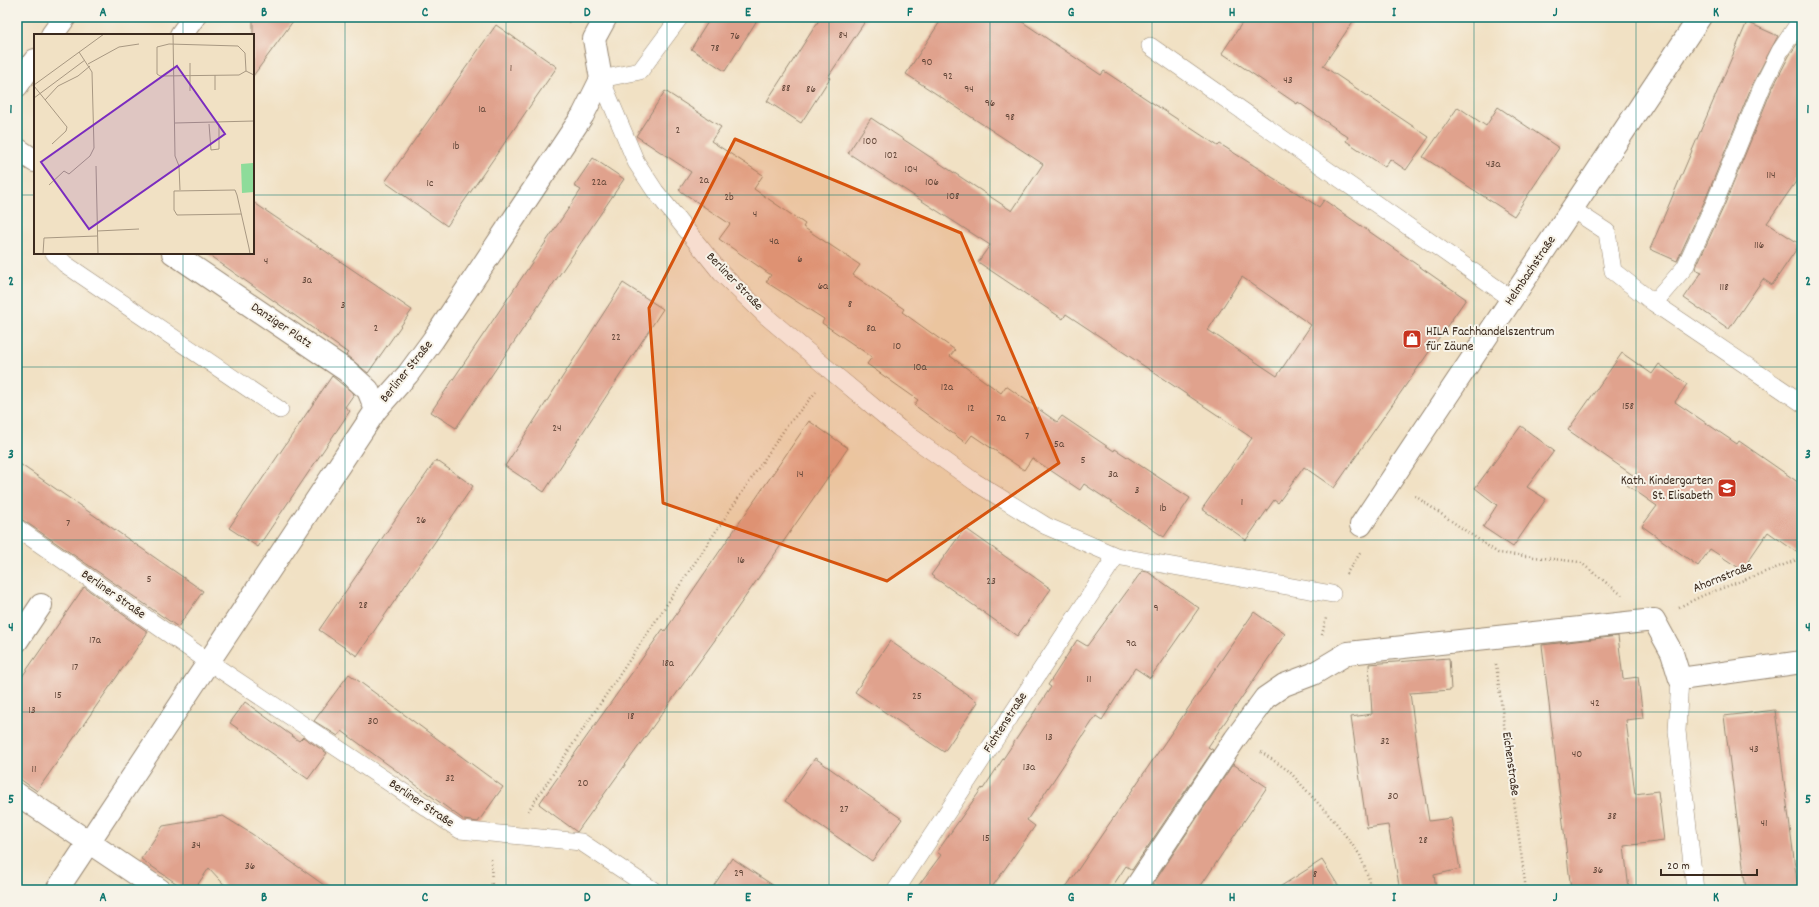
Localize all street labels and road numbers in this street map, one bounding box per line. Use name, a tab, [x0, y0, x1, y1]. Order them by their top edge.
street label: Helmbachstraße	[1501, 232, 1562, 310]
street label: Berliner Straße	[701, 248, 767, 316]
street label: Danziger Platz	[247, 298, 315, 354]
street label: Berliner Straße	[376, 337, 438, 407]
street label: Ahornstraße	[1690, 557, 1756, 599]
street label: Berliner Straße	[77, 566, 149, 624]
street label: Fichtenstraße	[979, 689, 1033, 757]
street label: Eichenstraße	[1496, 731, 1524, 797]
street label: Berliner Straße	[385, 775, 458, 833]

